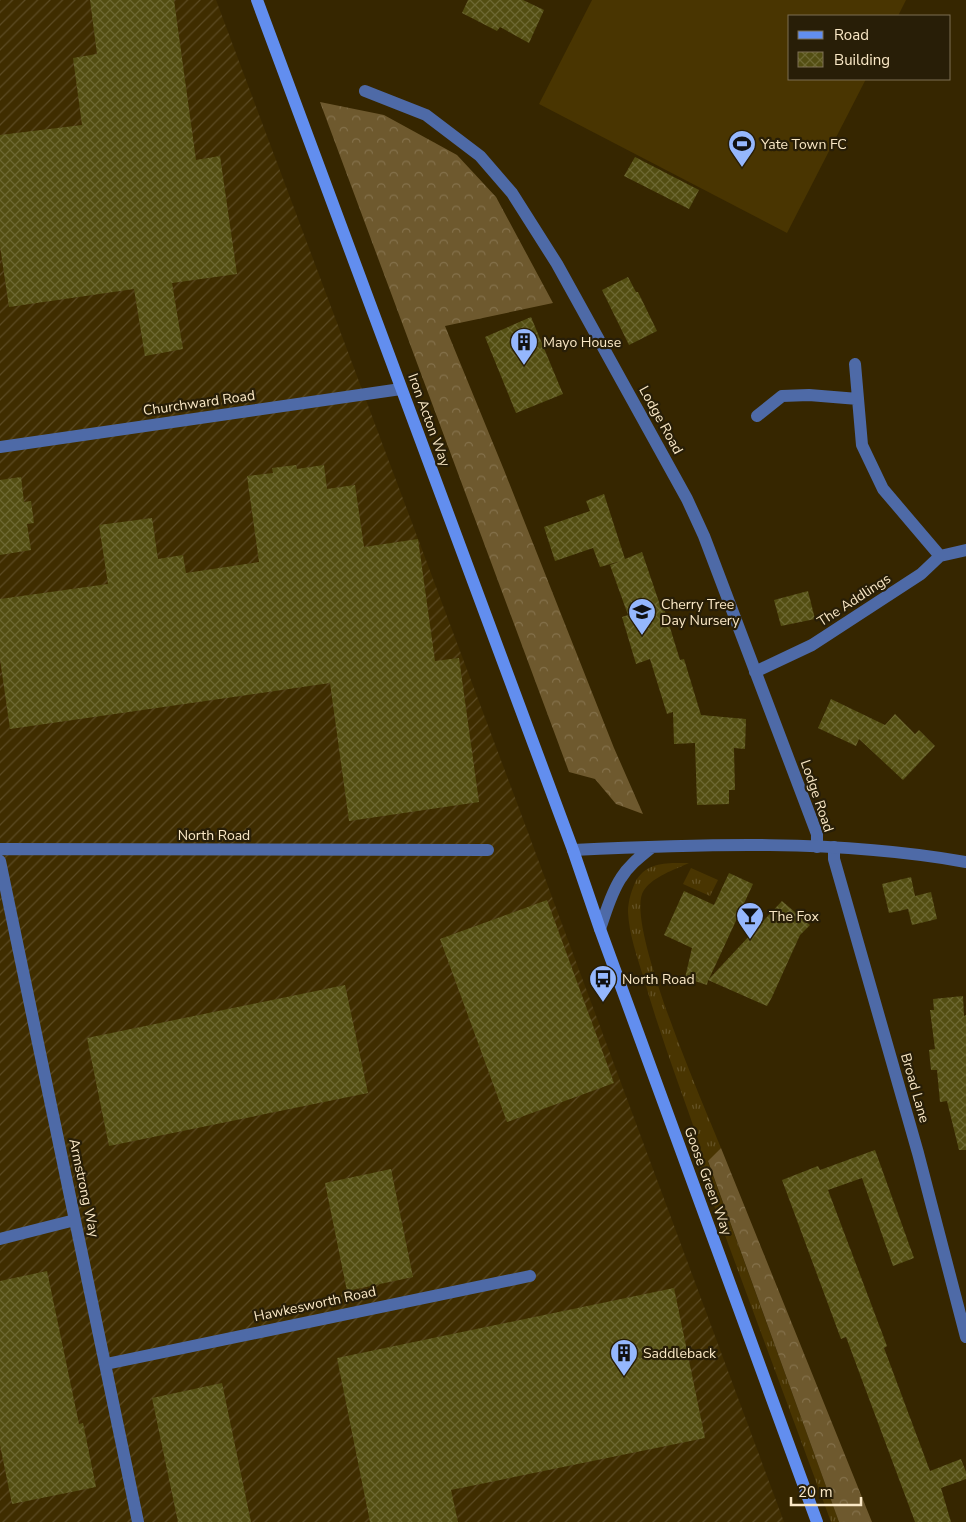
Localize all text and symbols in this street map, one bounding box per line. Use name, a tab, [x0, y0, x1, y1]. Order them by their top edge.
legend	[788, 15, 951, 80]
text: Road	[834, 25, 869, 45]
text: Building	[834, 50, 890, 70]
sports icon: Yate Town FC	[727, 129, 757, 168]
place label: Yate Town FC	[760, 135, 847, 154]
building icon: Mayo House	[509, 327, 539, 366]
place label: Mayo House	[543, 333, 621, 352]
street label: Iron Acton Way	[403, 371, 455, 470]
street label: Lodge Road	[634, 382, 688, 458]
street label: Churchward Road	[142, 386, 256, 420]
street label: The Addlings	[814, 569, 895, 631]
place label: Cherry Tree Day Nursery	[661, 595, 740, 630]
school or university icon: Cherry Tree Day Nursery	[627, 597, 657, 636]
street label: Lodge Road	[796, 757, 838, 835]
street label: North Road	[178, 826, 250, 845]
bar icon: The Fox	[735, 901, 765, 940]
place label: The Fox	[769, 907, 819, 926]
bus stop icon: North Road	[588, 964, 618, 1003]
place label: North Road	[622, 970, 695, 989]
street label: Broad Lane	[896, 1051, 934, 1125]
street label: Goose Green Way	[680, 1124, 737, 1239]
street label: Armstrong Way	[64, 1137, 104, 1240]
street label: Hawkesworth Road	[252, 1282, 378, 1326]
building icon: Saddleback	[609, 1338, 639, 1377]
place label: Saddleback	[643, 1344, 717, 1363]
scale bar	[791, 1474, 861, 1506]
text: 20 m	[798, 1482, 833, 1502]

